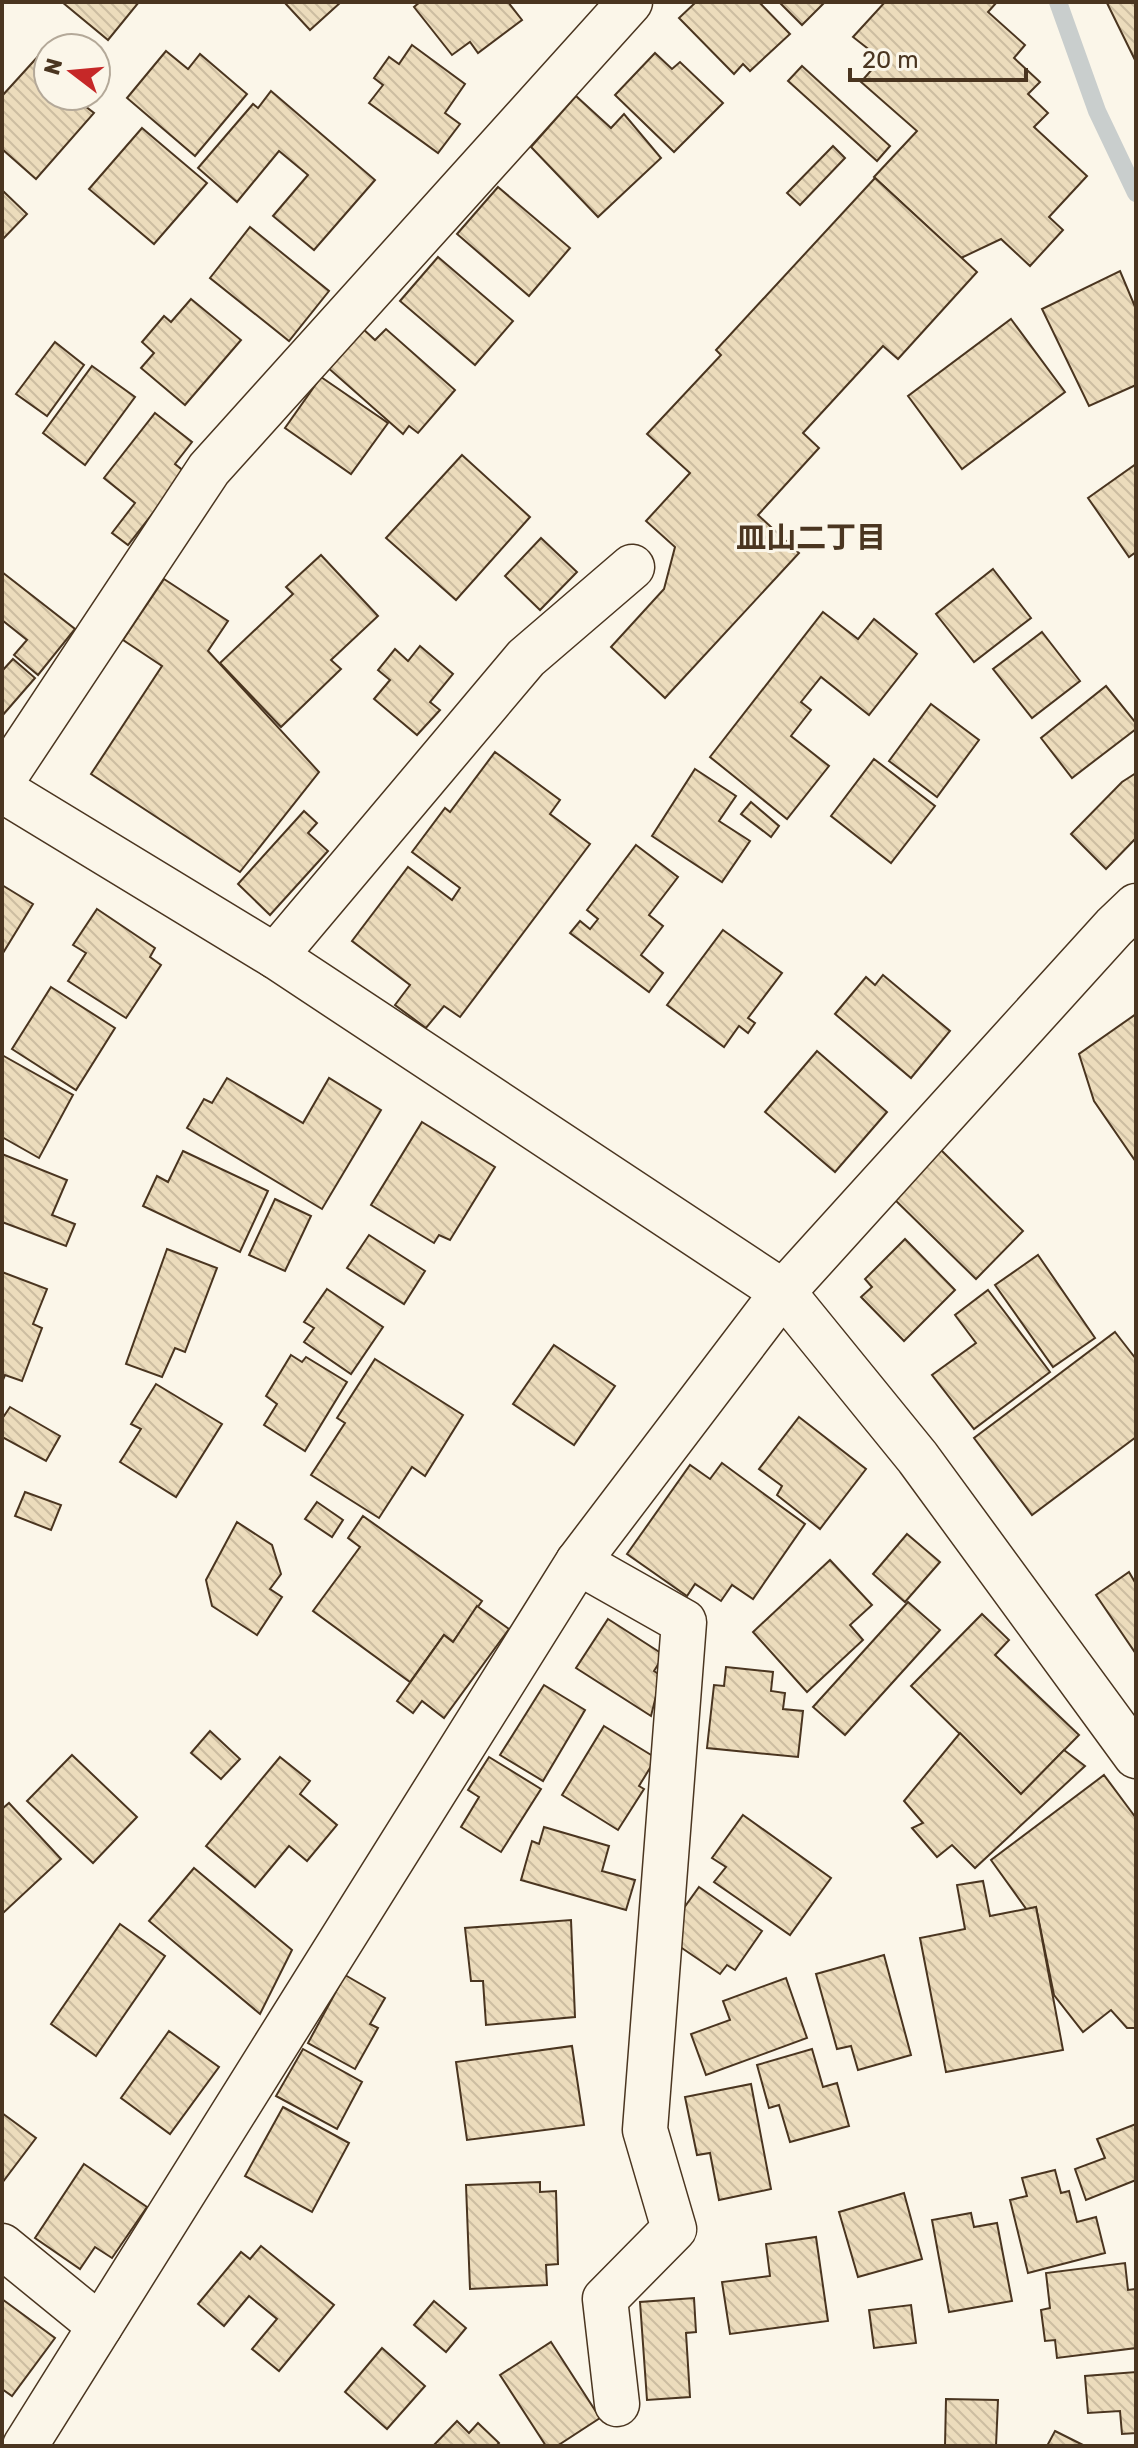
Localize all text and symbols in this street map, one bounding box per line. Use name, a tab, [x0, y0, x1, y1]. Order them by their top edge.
north arrow	[32, 32, 112, 112]
scale bar	[850, 32, 1026, 82]
text: 20 m	[862, 46, 919, 74]
text: N	[38, 55, 68, 78]
district label: 皿山二丁目	[736, 520, 886, 556]

